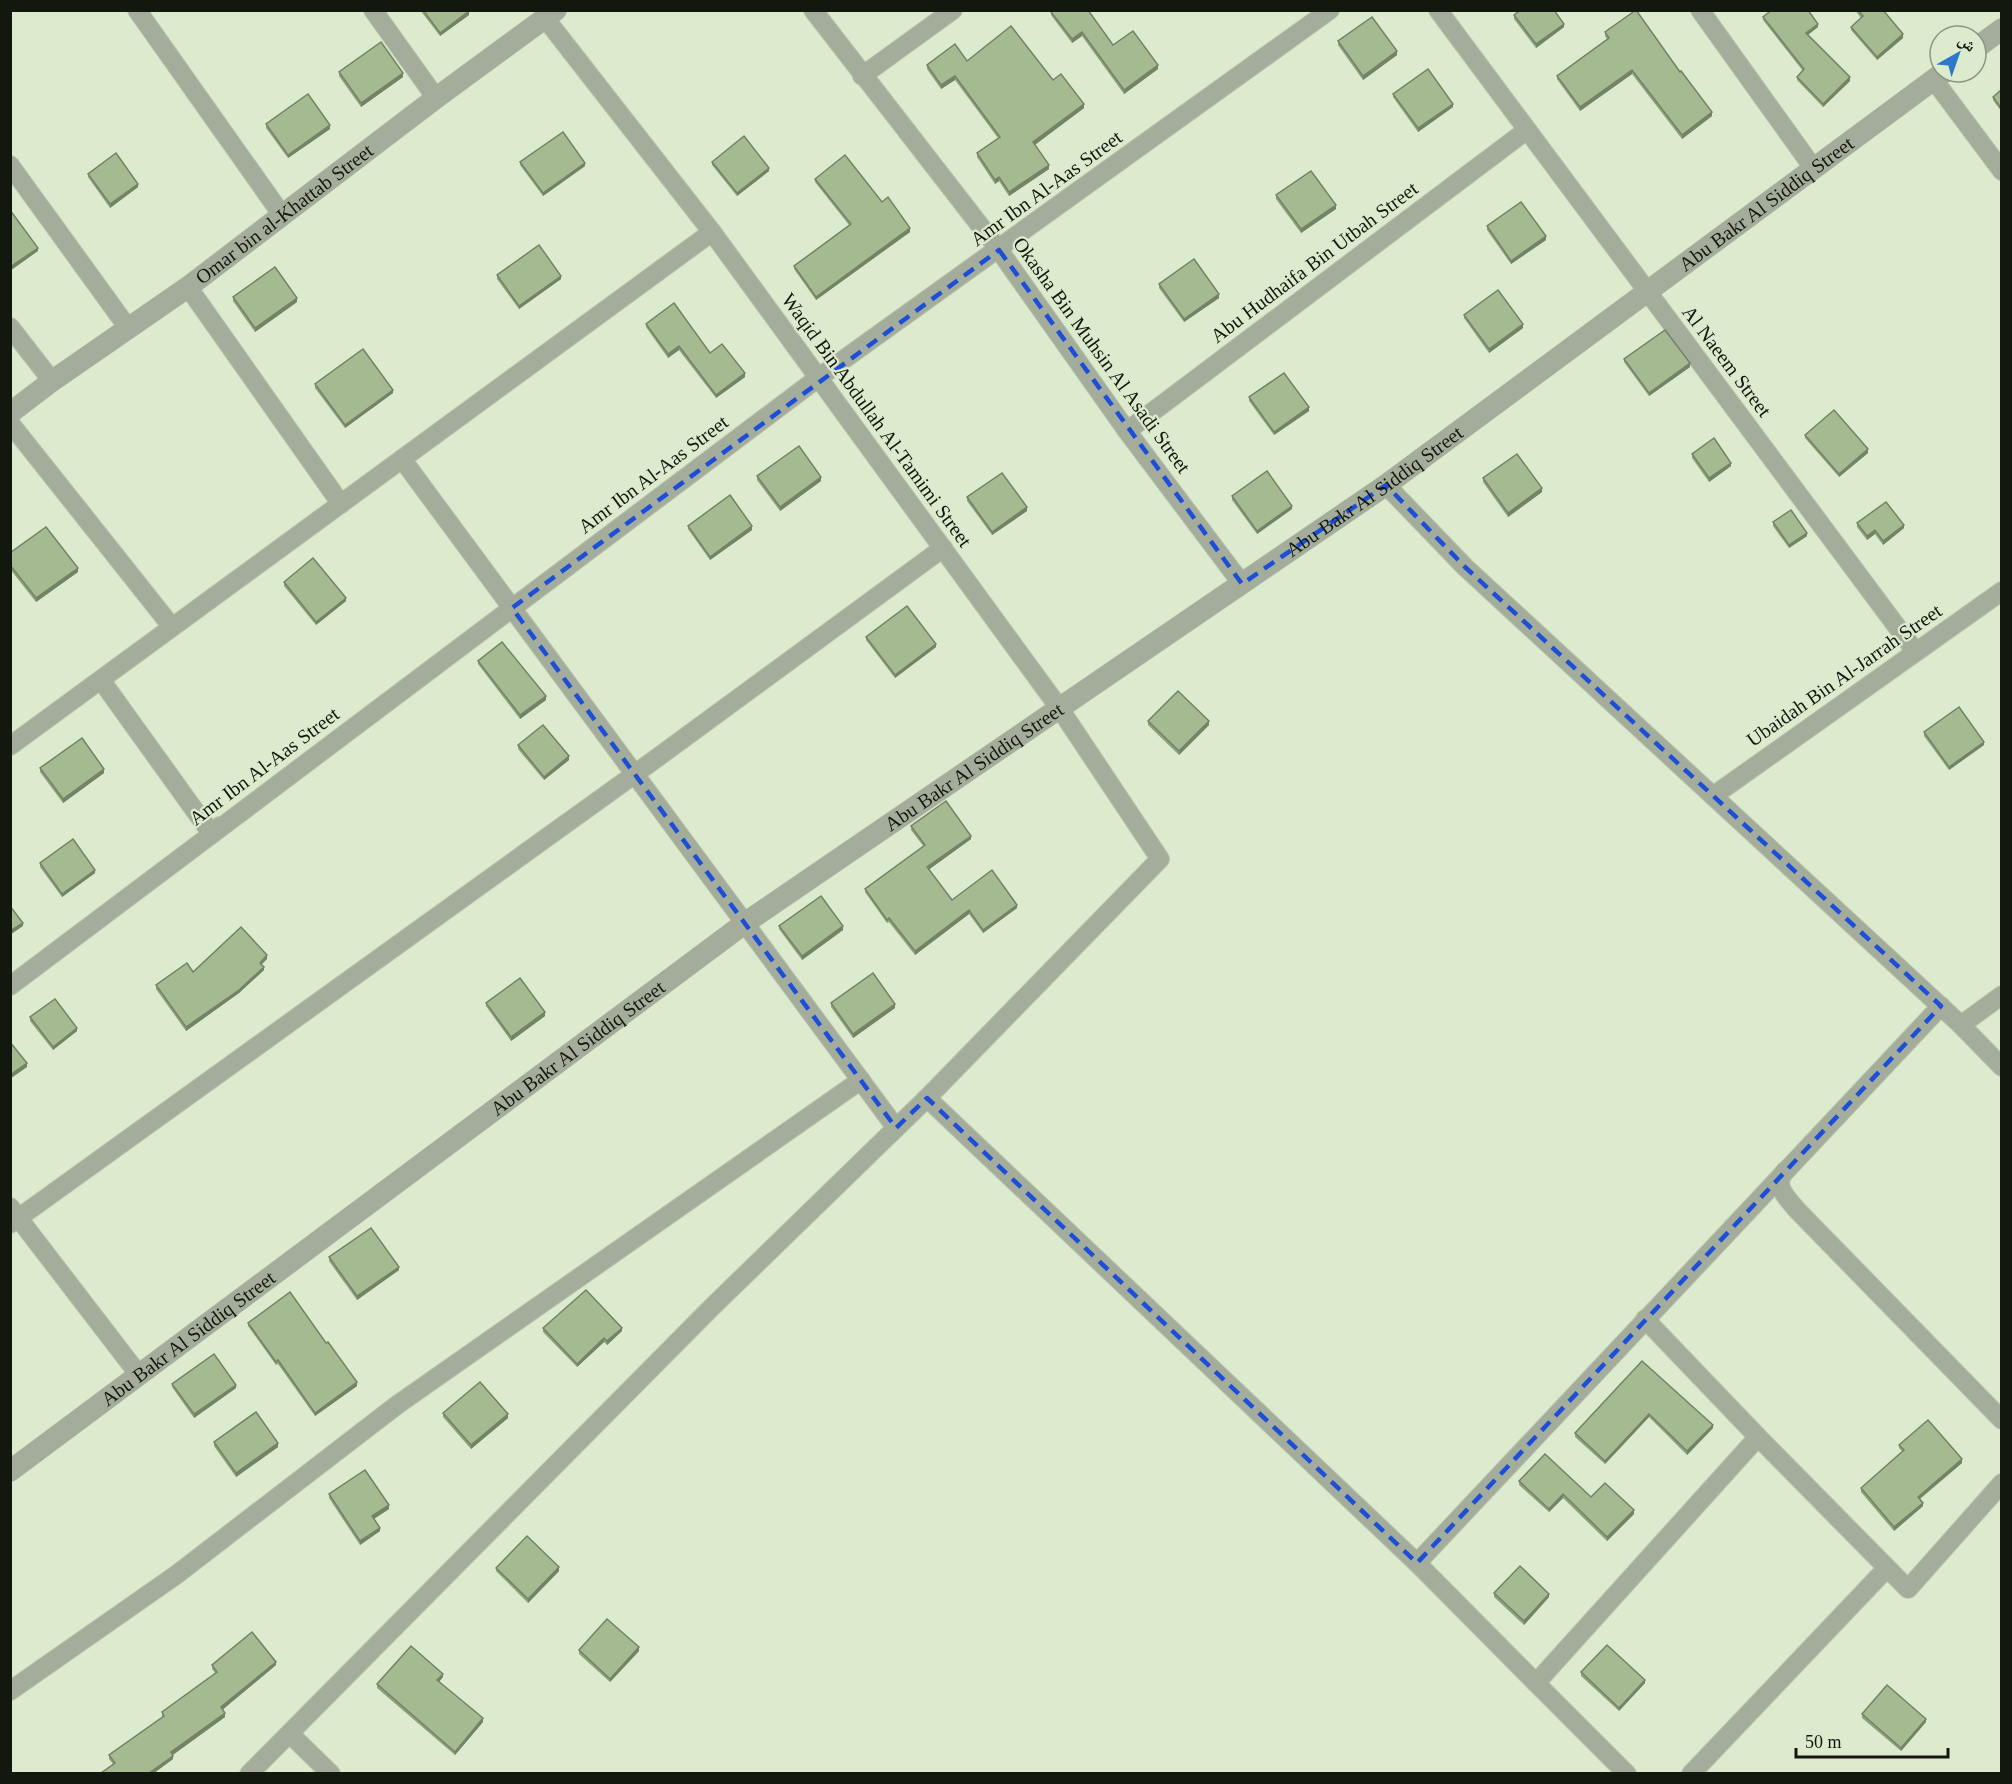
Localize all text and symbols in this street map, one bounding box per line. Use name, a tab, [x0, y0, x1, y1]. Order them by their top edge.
north arrow	[1928, 24, 1988, 84]
text: ش	[1955, 31, 1979, 56]
street label: Amr Ibn Al-Aas Street	[966, 125, 1126, 250]
street label: Abu Bakr Al Siddiq Street	[1675, 132, 1858, 275]
street label: Omar bin al-Khattab Street	[191, 139, 378, 288]
street label: Abu Hudhaifa Bin Utbah Street	[1206, 177, 1422, 347]
street label: Okasha Bin Muhsin Al Asadi Street	[1009, 233, 1195, 478]
street label: Waqid Bin Abdullah Al-Tamimi Street	[777, 289, 977, 552]
street label: Al Naeem Street	[1678, 301, 1776, 421]
street label: Amr Ibn Al-Aas Street	[574, 410, 732, 537]
street label: Abu Bakr Al Siddiq Street	[1282, 421, 1467, 561]
street label: Ubaidah Bin Al-Jarrah Street	[1742, 599, 1946, 751]
street label: Abu Bakr Al Siddiq Street	[880, 698, 1068, 835]
street label: Amr Ibn Al-Aas Street	[185, 702, 343, 829]
street label: Abu Bakr Al Siddiq Street	[486, 976, 669, 1120]
street label: Abu Bakr Al Siddiq Street	[97, 1266, 280, 1410]
scale bar	[1796, 1721, 1948, 1759]
text: 50 m	[1805, 1732, 1842, 1752]

